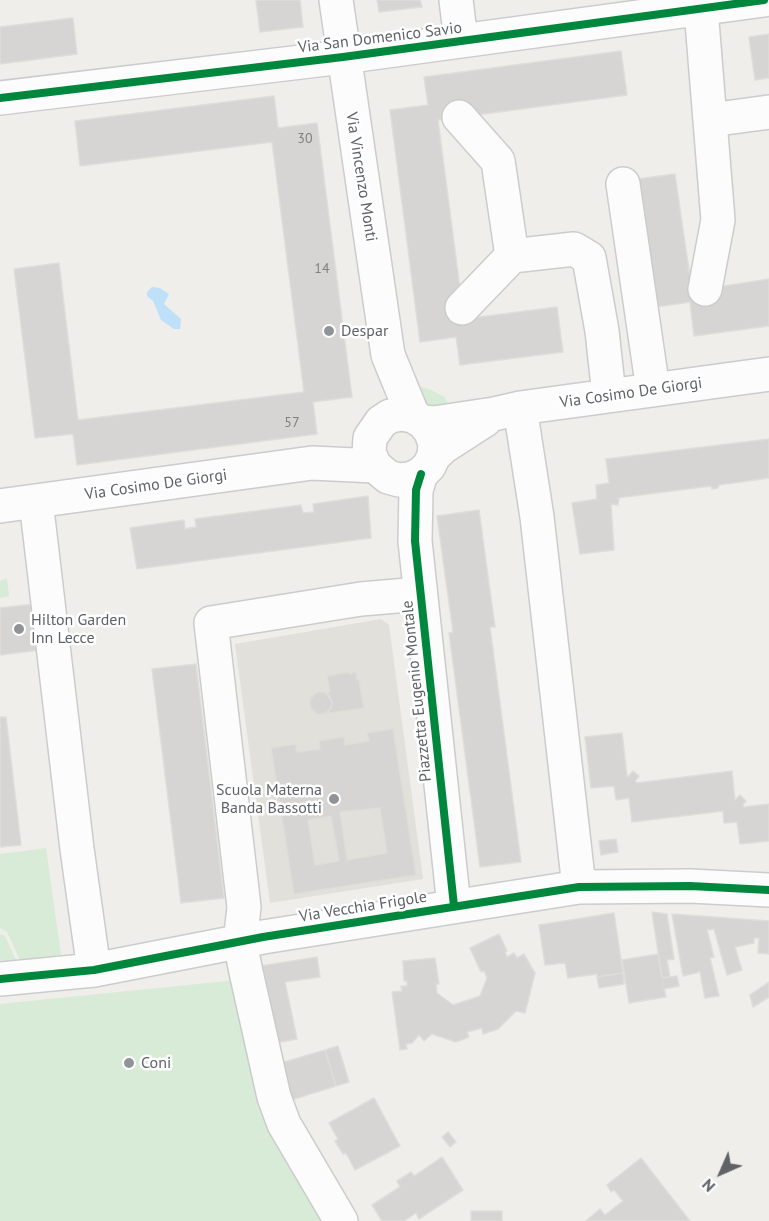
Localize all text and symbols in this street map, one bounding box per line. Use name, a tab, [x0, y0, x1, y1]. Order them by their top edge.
street label: Via San Domenico Savio	[297, 18, 463, 58]
street label: Via Vincenzo Monti	[341, 111, 381, 243]
house number: 30	[297, 131, 313, 147]
house number: 14	[314, 261, 330, 277]
place label: Despar	[341, 321, 388, 341]
marker: Despar	[322, 324, 336, 338]
street label: Via Cosimo De Giorgi	[559, 374, 703, 412]
house number: 57	[284, 415, 300, 431]
street label: Via Cosimo De Giorgi	[84, 466, 228, 504]
street label: Piazzetta Eugenio Montale	[398, 599, 436, 783]
place label: Hilton Garden Inn Lecce	[31, 610, 126, 648]
marker: Hilton Garden Inn Lecce	[12, 622, 26, 636]
place label: Scuola Materna Banda Bassotti	[216, 780, 322, 818]
marker: Scuola Materna Banda Bassotti	[327, 792, 341, 806]
street label: Via Vecchia Frigole	[298, 887, 428, 927]
place label: Coni	[141, 1053, 171, 1073]
marker: Coni	[122, 1056, 136, 1070]
north arrow	[691, 1143, 751, 1203]
text: N	[697, 1175, 719, 1197]

